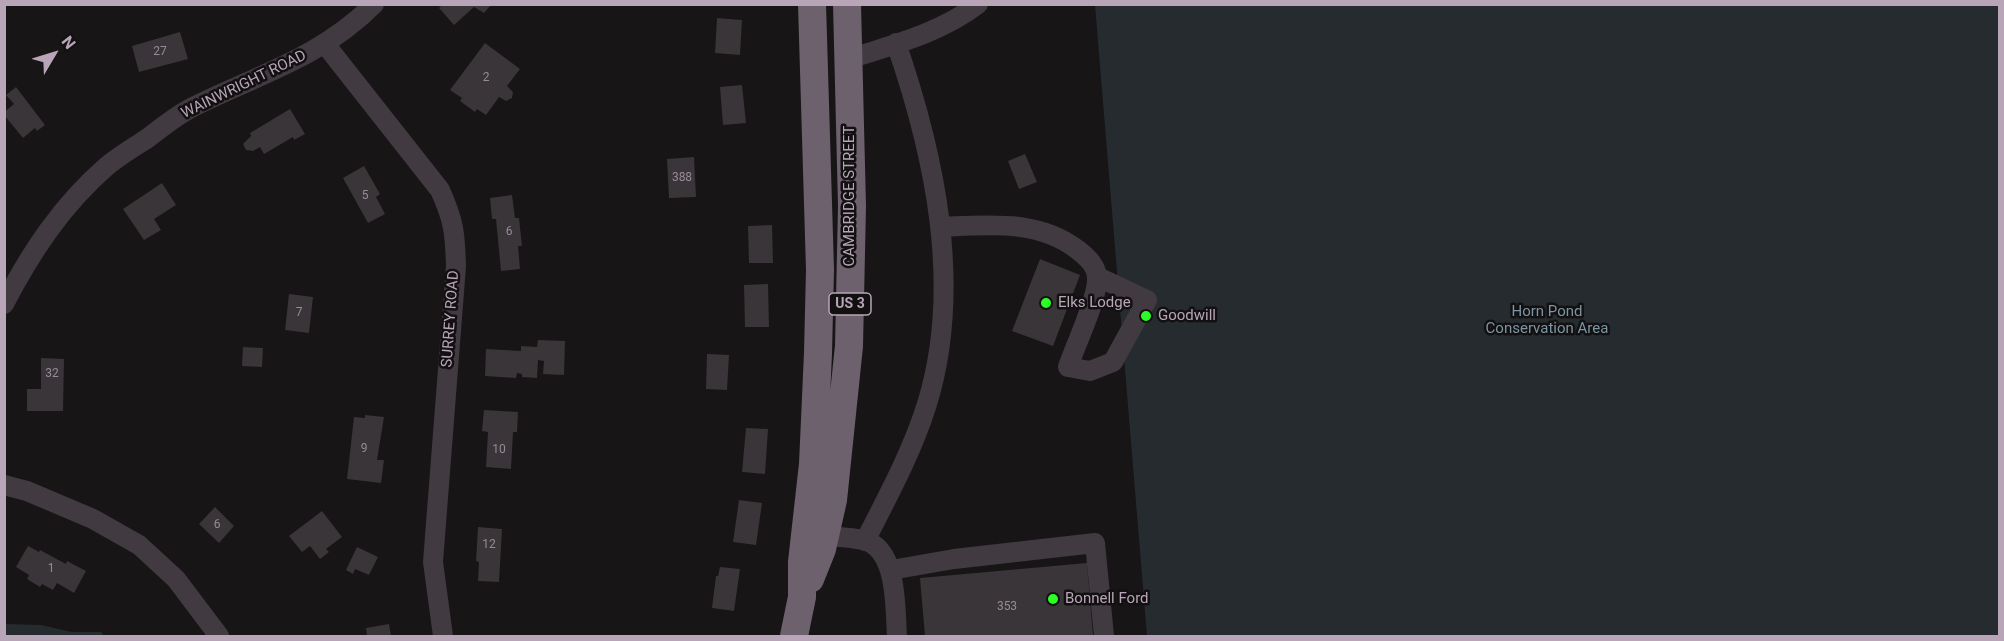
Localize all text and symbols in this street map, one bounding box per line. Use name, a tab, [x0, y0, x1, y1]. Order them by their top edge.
north arrow	[24, 24, 84, 84]
text: N	[58, 32, 80, 53]
house number: 27	[153, 45, 167, 59]
street label: WAINWRIGHT ROAD	[179, 47, 309, 123]
house number: 2	[483, 71, 489, 85]
street label: CAMBRIDGE STREET	[841, 126, 859, 266]
house number: 388	[672, 171, 692, 185]
house number: 5	[362, 189, 368, 203]
house number: 6	[506, 225, 512, 239]
street label: SURREY ROAD	[439, 270, 463, 368]
road number: US 3	[829, 293, 871, 315]
place label: Elks Lodge	[1058, 294, 1131, 312]
marker: Elks Lodge	[1039, 296, 1053, 310]
park label: Horn Pond Conservation Area	[1486, 303, 1608, 338]
house number: 7	[296, 306, 302, 320]
place label: Goodwill	[1158, 307, 1216, 325]
marker: Goodwill	[1139, 309, 1153, 323]
house number: 32	[45, 367, 59, 381]
house number: 9	[361, 442, 367, 456]
house number: 10	[492, 443, 506, 457]
house number: 6	[214, 518, 220, 532]
house number: 12	[482, 538, 496, 552]
house number: 1	[48, 562, 54, 576]
place label: Bonnell Ford	[1065, 590, 1149, 608]
marker: Bonnell Ford	[1046, 592, 1060, 606]
house number: 353	[997, 600, 1017, 614]

